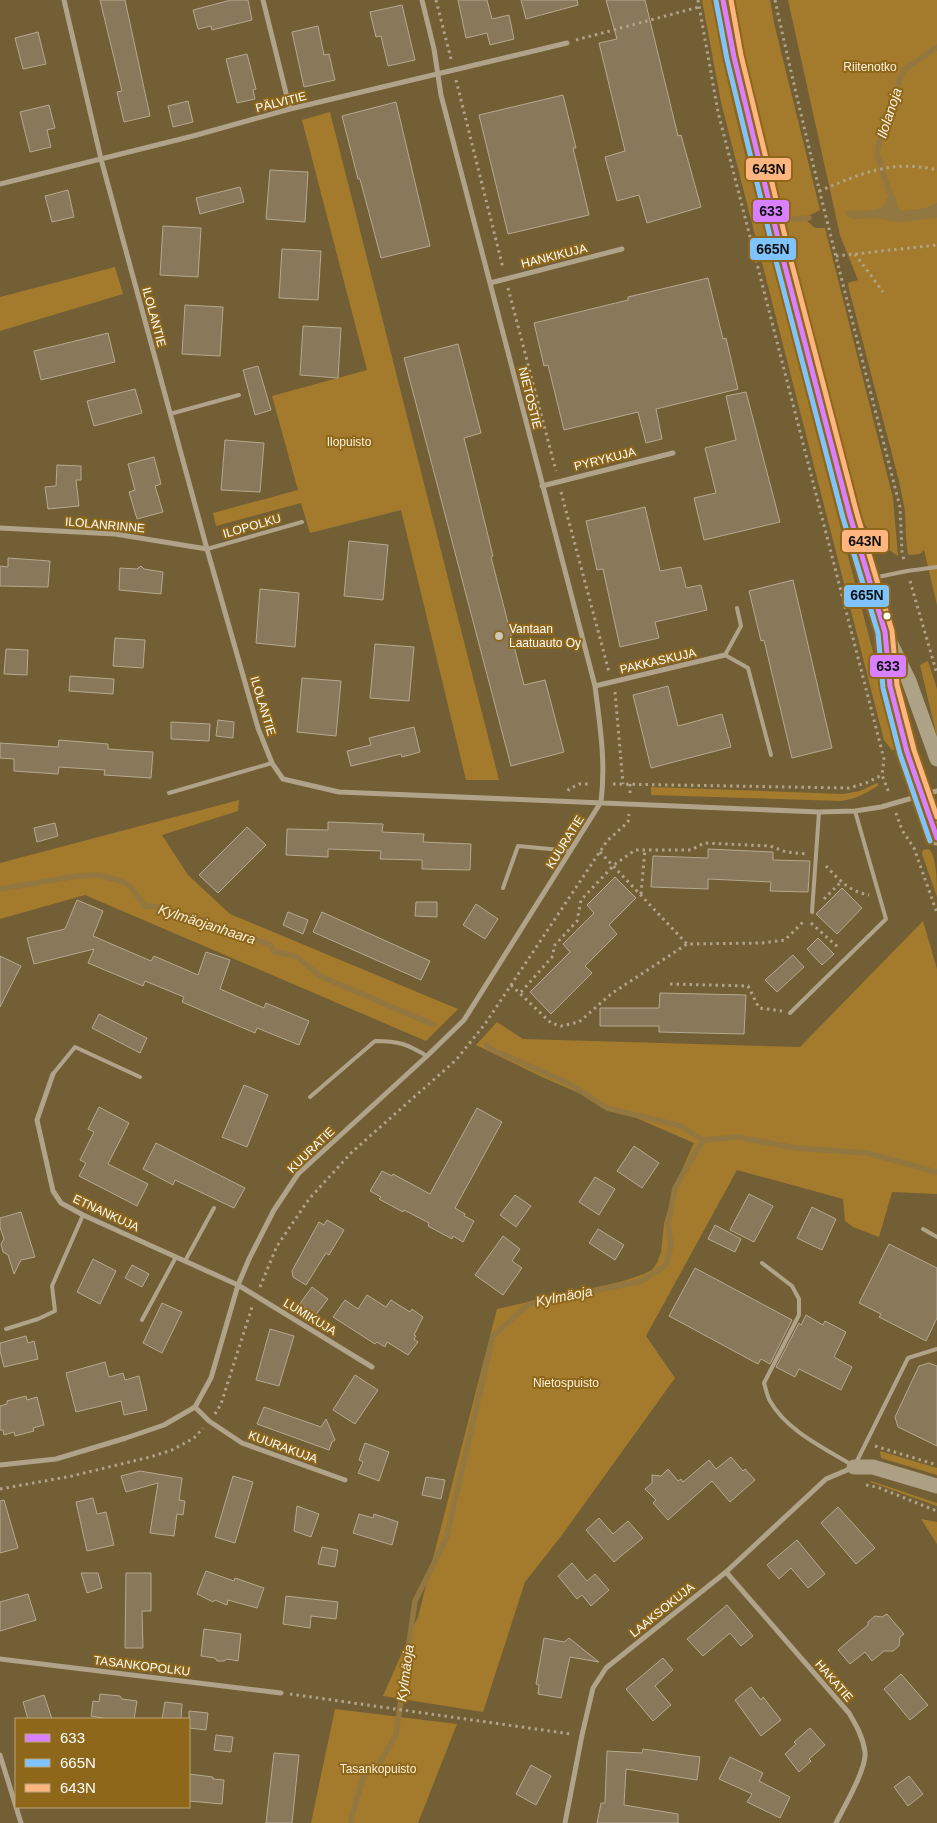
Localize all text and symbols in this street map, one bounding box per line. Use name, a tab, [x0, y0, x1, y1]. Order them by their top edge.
park label: Riitenotko	[843, 60, 897, 74]
water label: Ilolanoja	[873, 86, 905, 140]
street label: PÄLVITIE	[254, 89, 308, 115]
line badge: 643N	[745, 157, 792, 181]
text: 643N	[752, 161, 786, 177]
line badge: 633	[752, 199, 790, 223]
text: 633	[759, 203, 783, 219]
line badge: 665N	[749, 237, 797, 261]
street label: HANKIKUJA	[520, 241, 588, 271]
text: 665N	[756, 241, 790, 257]
street label: ILOLANTIE	[139, 286, 169, 348]
street label: NIETOSTIE	[516, 366, 544, 430]
park label: Ilopuisto	[327, 435, 372, 449]
street label: PYRYKUJA	[573, 445, 637, 473]
street label: ILOPOLKU	[221, 511, 283, 541]
street label: ILOLANRINNE	[65, 515, 145, 535]
line badge: 643N	[841, 529, 889, 553]
text: 643N	[848, 533, 882, 549]
line badge: 665N	[843, 584, 890, 608]
text: 665N	[850, 587, 884, 603]
unlabelled marker	[882, 611, 892, 621]
place label: Vantaan Laatuauto Oy	[509, 622, 581, 650]
marker: Vantaan Laatuauto Oy	[493, 630, 505, 642]
street label: PAKKASKUJA	[619, 645, 697, 677]
line badge: 633	[869, 654, 907, 678]
text: 633	[876, 658, 900, 674]
street label: ILOLANTIE	[247, 675, 279, 737]
street label: KUURATIE	[543, 813, 587, 871]
water label: Kylmäojanhaara	[156, 901, 258, 947]
street label: KUURATIE	[285, 1124, 337, 1176]
street label: ETNANKUJA	[71, 1192, 141, 1234]
water label: Kylmäoja	[534, 1283, 594, 1309]
street label: LUMIKUJA	[281, 1296, 339, 1338]
park label: Nietospuisto	[533, 1376, 599, 1390]
street label: KUURAKUJA	[246, 1428, 320, 1466]
street label: LAAKSOKUJA	[627, 1580, 697, 1640]
water label: Kylmäoja	[393, 1643, 417, 1703]
street label: TASANKOPOLKU	[93, 1653, 191, 1679]
street label: HAKATIE	[812, 1657, 856, 1705]
legend	[15, 1718, 190, 1808]
text: 633	[60, 1729, 85, 1746]
text: 665N	[60, 1754, 96, 1771]
park label: Tasankopuisto	[340, 1762, 417, 1776]
text: 643N	[60, 1779, 96, 1796]

